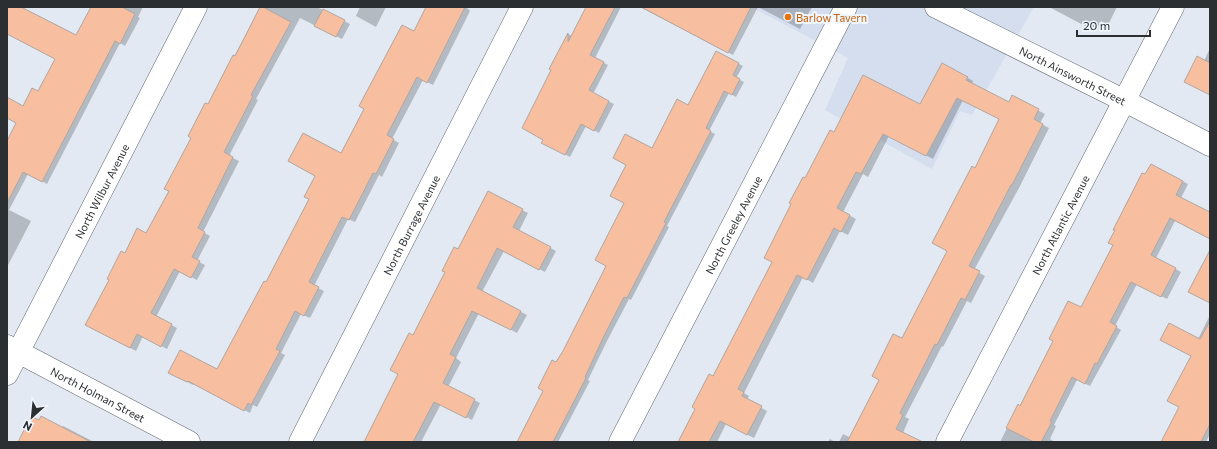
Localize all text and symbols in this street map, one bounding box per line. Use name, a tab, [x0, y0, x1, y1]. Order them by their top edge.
place label: Barlow Tavern	[796, 11, 867, 24]
marker: Barlow Tavern	[783, 12, 793, 22]
scale bar	[1077, 12, 1150, 38]
text: 20 m	[1083, 18, 1110, 32]
street label: North Ainsworth Street	[1017, 43, 1129, 107]
street label: North Wilbur Avenue	[72, 141, 131, 241]
street label: North Burrage Avenue	[380, 172, 442, 277]
street label: North Atlantic Avenue	[1029, 172, 1091, 277]
street label: North Greeley Avenue	[702, 173, 764, 276]
street label: North Holman Street	[49, 364, 148, 424]
north arrow	[12, 397, 52, 437]
text: N	[21, 419, 34, 434]

